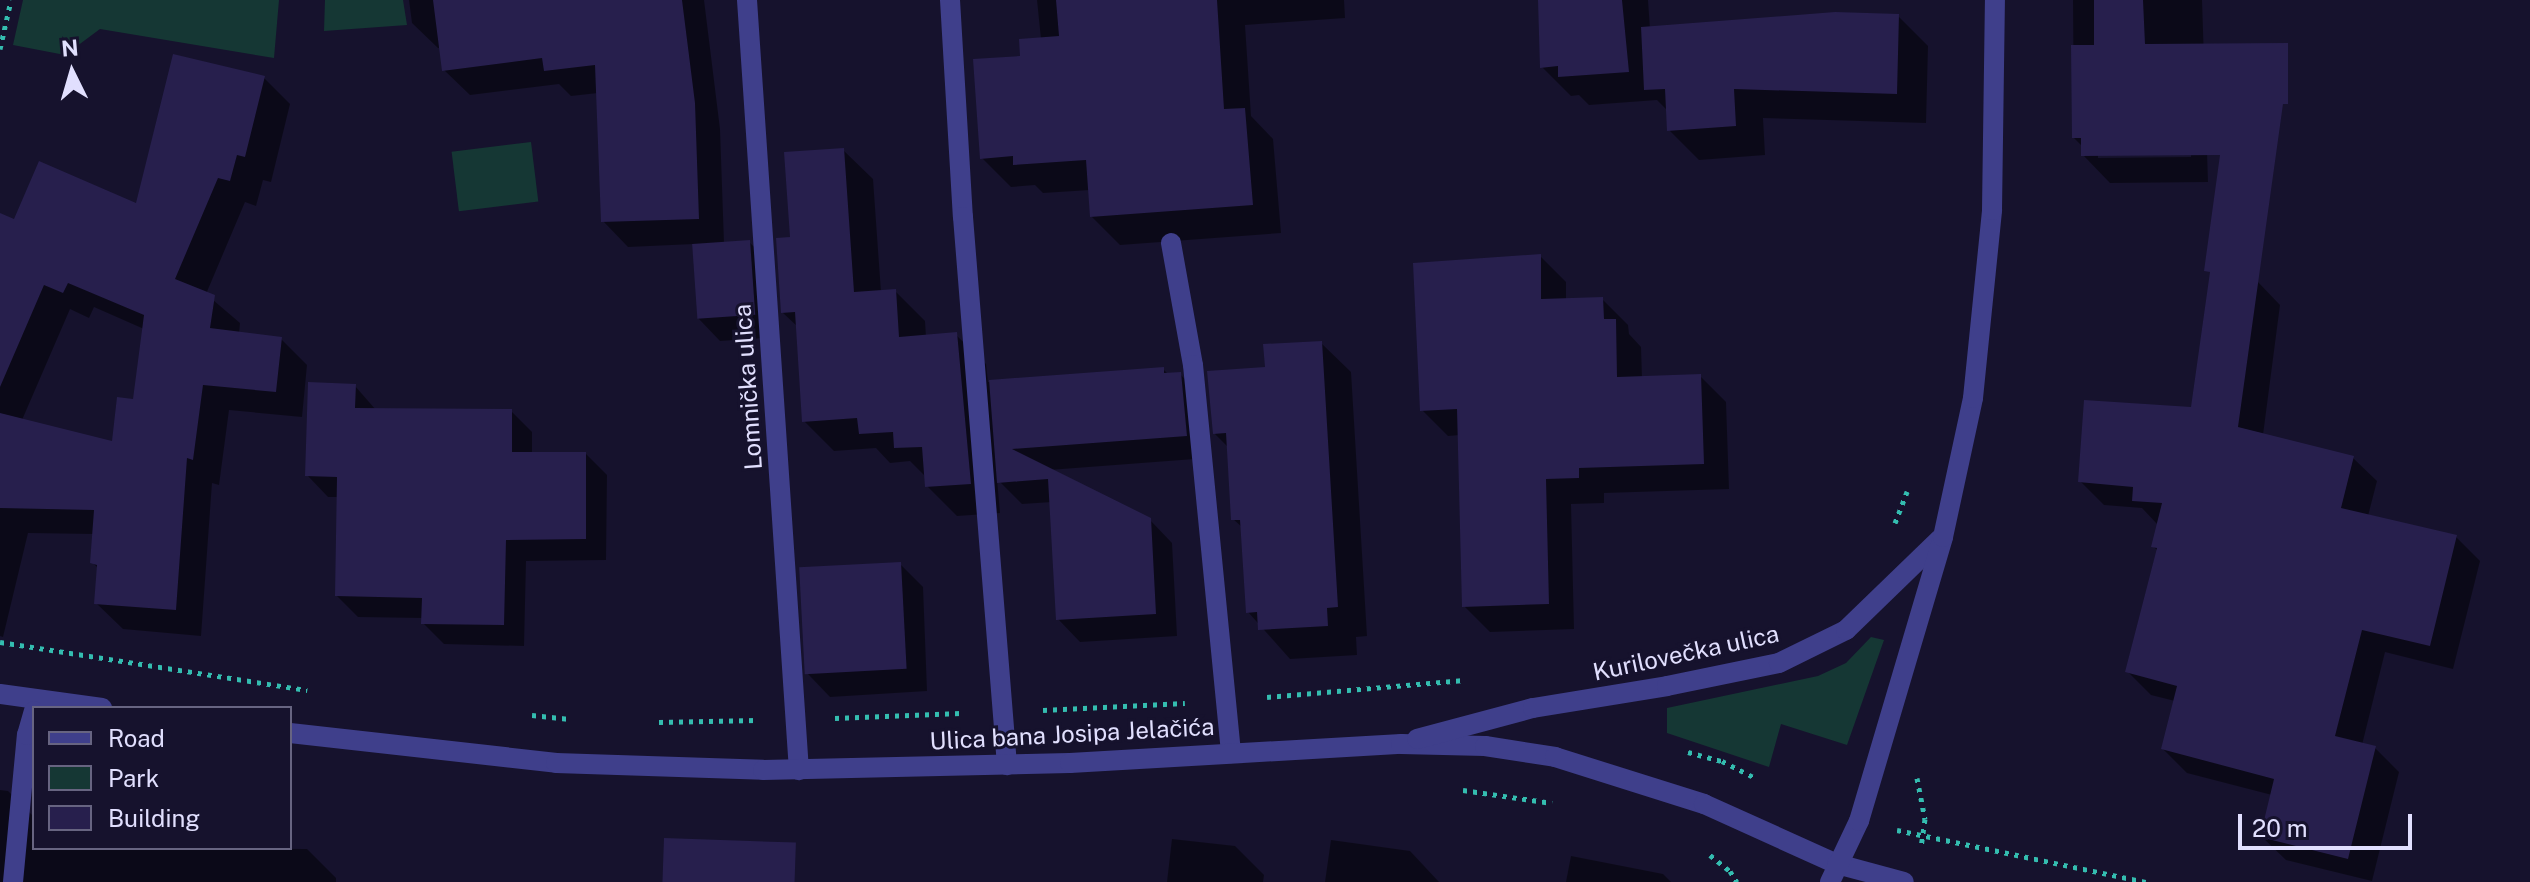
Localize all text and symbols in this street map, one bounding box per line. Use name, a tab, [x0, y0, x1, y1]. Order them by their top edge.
north arrow	[32, 32, 112, 112]
text: N	[60, 34, 80, 62]
street label: Lomnička ulica	[728, 303, 768, 471]
street label: Kurilovečka ulica	[1590, 619, 1782, 687]
legend	[32, 706, 292, 850]
street label: Ulica bana Josipa Jelačića	[929, 712, 1215, 756]
text: Road	[108, 724, 165, 752]
text: Park	[108, 764, 159, 792]
scale bar	[2242, 798, 2416, 848]
text: Building	[108, 804, 200, 832]
text: 20 m	[2252, 814, 2308, 842]

